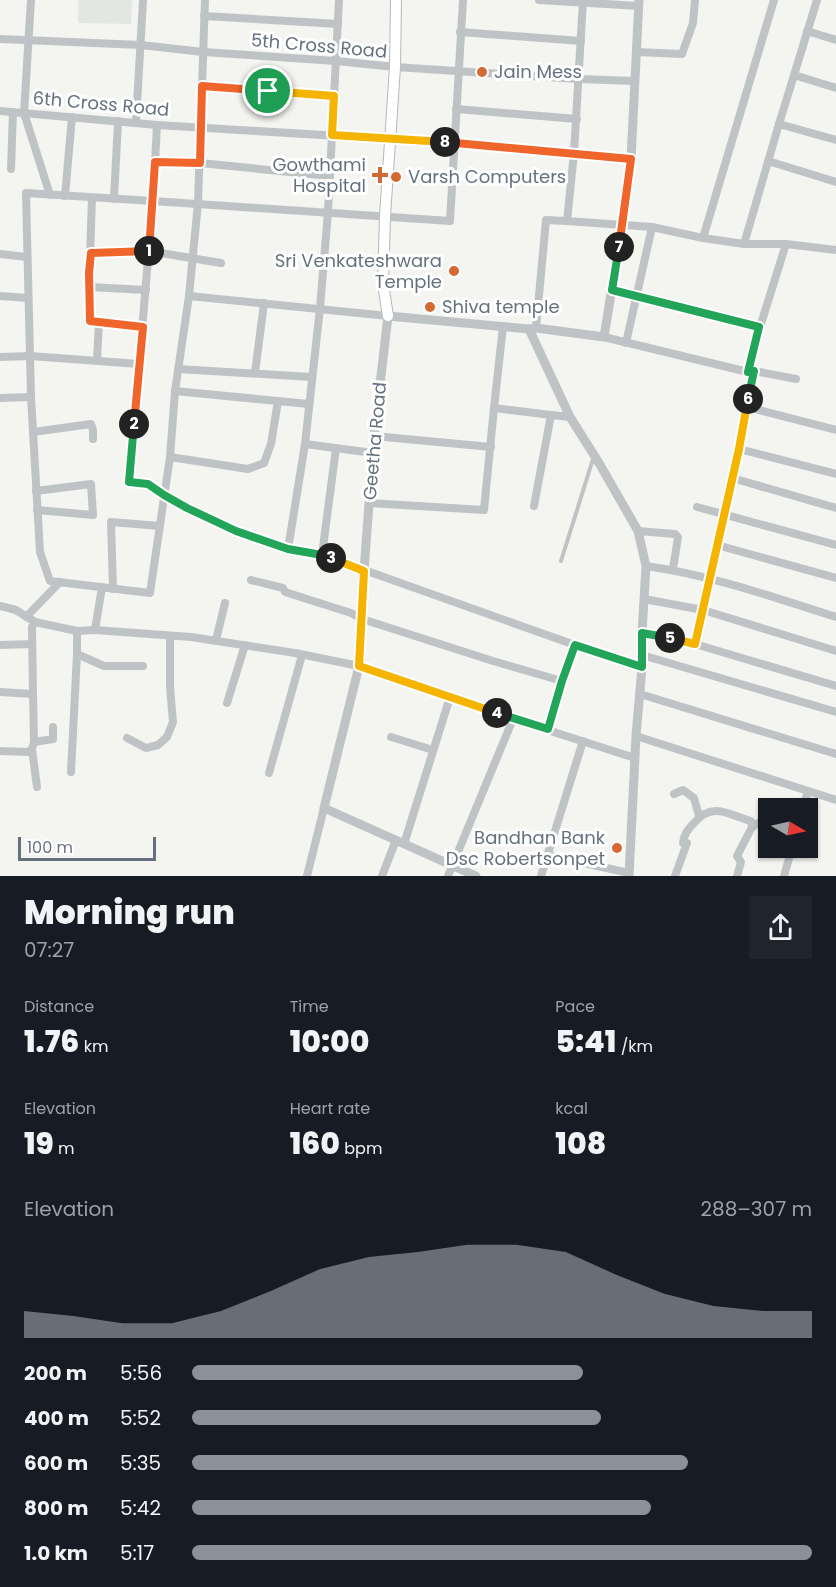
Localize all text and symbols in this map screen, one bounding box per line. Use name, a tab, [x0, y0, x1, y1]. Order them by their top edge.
street label: 5th Cross Road	[250, 27, 388, 64]
place label: Jain Mess	[494, 59, 582, 84]
pin	[242, 65, 293, 116]
marker: Jain Mess	[475, 65, 489, 79]
icon: arrive	[251, 74, 284, 107]
street label: 6th Cross Road	[32, 85, 170, 122]
pin: 8	[430, 127, 460, 157]
text: 8	[440, 130, 450, 153]
place label: Gowthami Hospital	[273, 152, 366, 198]
place label: Varsh Computers	[408, 164, 566, 189]
marker: Gowthami Hospital	[371, 166, 389, 184]
marker: Varsh Computers	[389, 170, 403, 184]
pin: 7	[604, 232, 634, 262]
text: 7	[615, 235, 623, 258]
pin: 1	[134, 236, 164, 266]
text: 1	[146, 239, 152, 262]
place label: Sri Venkateshwara Temple	[275, 248, 442, 294]
marker: Sri Venkateshwara Temple	[447, 264, 461, 278]
place label: Shiva temple	[442, 294, 560, 319]
marker: Shiva temple	[423, 300, 437, 314]
street label: Geetha Road	[357, 381, 392, 501]
pin: 6	[733, 384, 763, 414]
text: 6	[743, 387, 753, 410]
pin: 2	[119, 409, 149, 439]
text: 2	[129, 412, 139, 435]
pin: 3	[316, 543, 346, 573]
text: 3	[326, 546, 336, 569]
pin: 5	[655, 623, 685, 653]
text: 5	[665, 626, 675, 649]
pin: 4	[482, 698, 512, 728]
text: 4	[492, 701, 502, 724]
north arrow	[758, 798, 818, 858]
map controls	[758, 798, 818, 858]
place label: Bandhan Bank Dsc Robertsonpet	[446, 825, 606, 871]
scale bar	[18, 834, 156, 862]
text: 100 m	[27, 836, 73, 859]
marker: Bandhan Bank Dsc Robertsonpet	[610, 841, 624, 855]
text: Morning run	[24, 889, 235, 936]
button: share	[749, 896, 812, 959]
text: 07:27	[24, 936, 74, 964]
text: Distance	[24, 995, 94, 1018]
text: Time	[290, 995, 329, 1018]
text: Pace	[555, 995, 595, 1018]
text: 1.76	[24, 1020, 79, 1063]
text: 10:00	[290, 1020, 369, 1063]
text: 5:41	[555, 1020, 616, 1063]
text: km	[79, 1035, 108, 1058]
text: /km	[616, 1035, 653, 1058]
text: Elevation	[24, 1097, 96, 1120]
text: Heart rate	[290, 1097, 370, 1120]
text: kcal	[555, 1097, 588, 1120]
text: 19	[24, 1122, 54, 1165]
text: 160	[290, 1122, 340, 1165]
text: 108	[555, 1122, 606, 1165]
text: m	[54, 1137, 75, 1160]
text: bpm	[340, 1137, 382, 1160]
text: Elevation	[24, 1195, 114, 1223]
text: 288–307 m	[701, 1195, 812, 1223]
text: 200 m	[24, 1359, 87, 1387]
text: 5:56	[120, 1359, 162, 1387]
text: 400 m	[24, 1404, 89, 1432]
text: 5:52	[120, 1404, 161, 1432]
text: 600 m	[24, 1449, 88, 1477]
text: 5:35	[120, 1449, 161, 1477]
text: 800 m	[24, 1494, 88, 1522]
text: 5:42	[120, 1494, 161, 1522]
text: 1.0 km	[24, 1539, 88, 1567]
text: 5:17	[120, 1539, 154, 1567]

